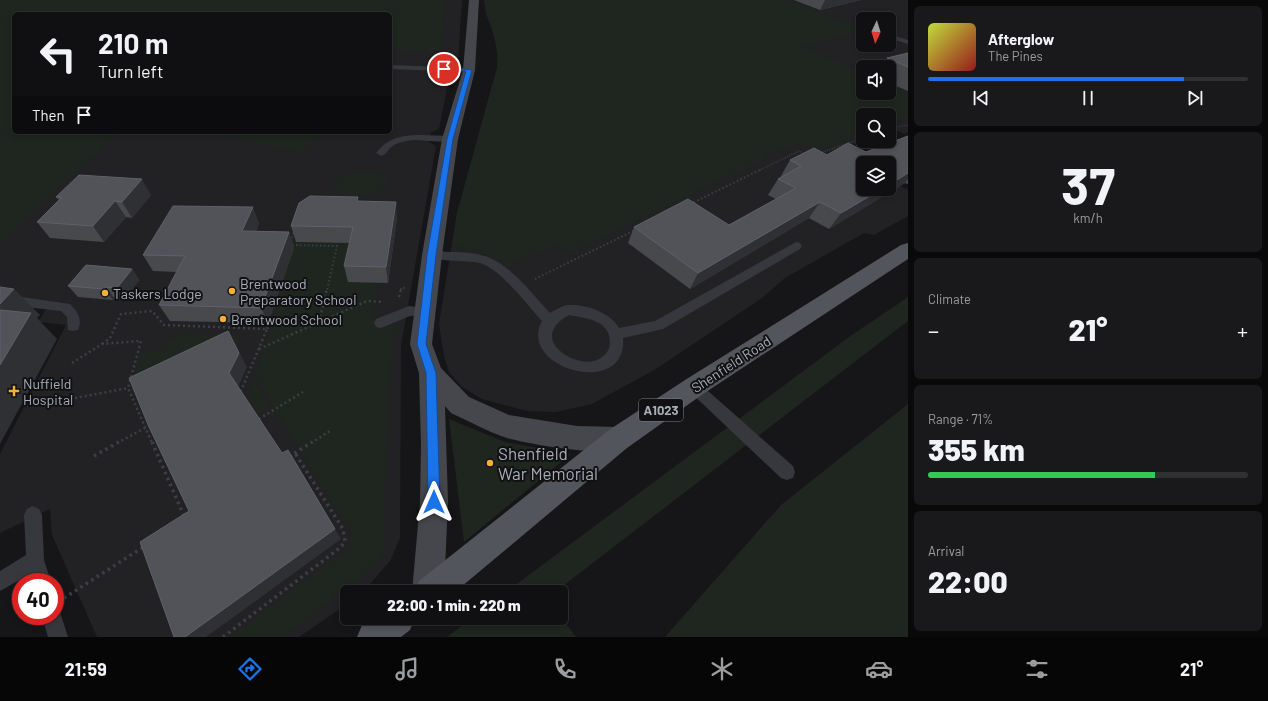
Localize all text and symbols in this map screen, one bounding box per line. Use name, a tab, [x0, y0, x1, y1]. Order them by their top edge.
north arrow	[856, 12, 896, 52]
map controls	[856, 12, 896, 196]
text: 210 m	[98, 26, 168, 60]
icon: left	[32, 28, 84, 80]
text: Afterglow	[988, 30, 1054, 48]
text: The Pines	[988, 48, 1043, 64]
pin	[427, 52, 461, 86]
icon: arrive	[433, 58, 455, 80]
text: Turn left	[98, 60, 164, 82]
button: sound	[856, 60, 896, 100]
icon: previous	[970, 87, 992, 109]
icon: pause	[1077, 87, 1099, 109]
icon: next	[1184, 87, 1206, 109]
icon: arrive	[73, 104, 95, 126]
text: Then	[32, 106, 65, 124]
button: search	[856, 108, 896, 148]
text: 37	[1061, 153, 1115, 215]
button: layers	[856, 156, 896, 196]
text: km/h	[1073, 210, 1103, 226]
place label: Brentwood Preparatory School	[240, 275, 356, 308]
place label: Taskers Lodge	[113, 285, 202, 302]
marker: Brentwood Preparatory School	[227, 286, 237, 296]
marker: Taskers Lodge	[100, 288, 110, 298]
text: Climate	[928, 291, 971, 307]
place label: Brentwood School	[231, 311, 342, 328]
text: 21°	[1069, 311, 1107, 347]
marker: Brentwood School	[218, 314, 228, 324]
text: −	[928, 317, 939, 343]
text: +	[1237, 317, 1248, 343]
street label: Shenfield Road	[688, 332, 774, 396]
place label: Nuffield Hospital	[23, 375, 73, 408]
marker: Nuffield Hospital	[8, 385, 20, 397]
road number: A1023	[639, 399, 683, 421]
text: Range · 71%	[928, 411, 993, 427]
text: 355 km	[928, 431, 1025, 467]
place label: Shenfield War Memorial	[498, 443, 598, 483]
marker: Shenfield War Memorial	[485, 458, 495, 468]
position arrow	[413, 481, 455, 523]
text: Arrival	[928, 543, 964, 559]
text: 22:00	[928, 563, 1008, 599]
speed limit sign: 40	[12, 573, 64, 625]
text: 22:00 · 1 min · 220 m	[387, 596, 521, 614]
icon: directions	[236, 655, 264, 683]
icon: music	[393, 655, 421, 683]
icon: phone	[551, 655, 579, 683]
icon: climate	[708, 655, 736, 683]
icon: car	[865, 655, 893, 683]
icon: filters	[1023, 655, 1051, 683]
text: 21:59	[65, 658, 107, 680]
text: 21°	[1180, 658, 1203, 680]

